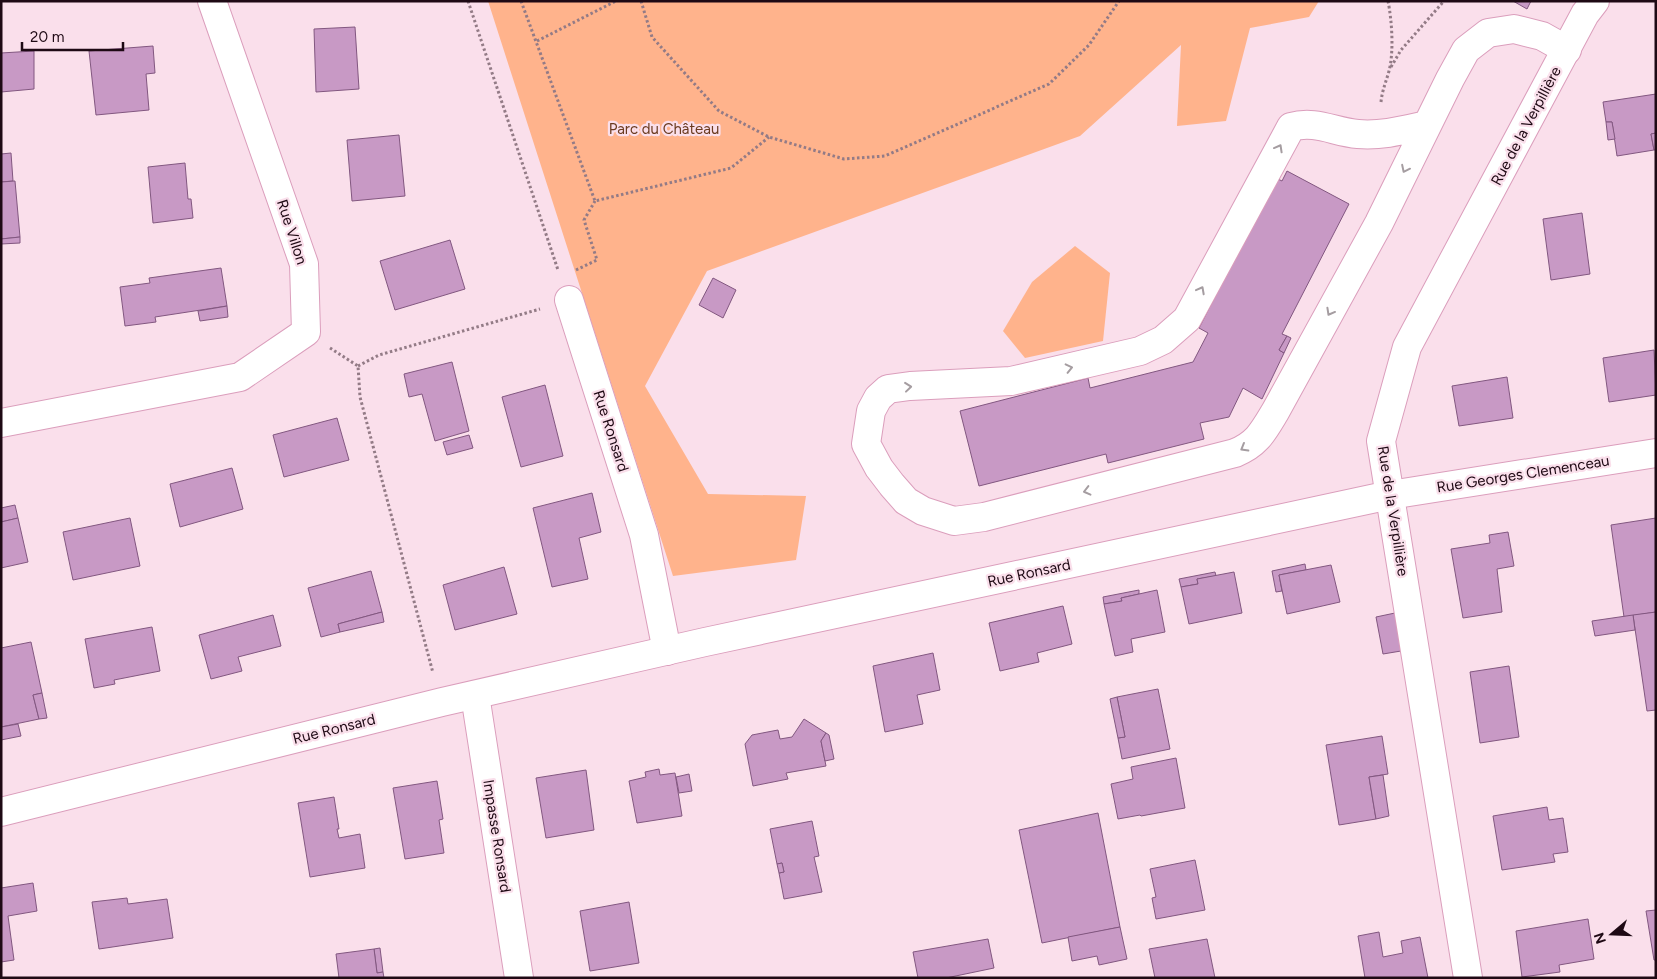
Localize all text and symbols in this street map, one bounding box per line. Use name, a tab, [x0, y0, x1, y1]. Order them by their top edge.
scale bar	[22, 20, 124, 52]
text: 20 m	[30, 28, 64, 46]
street label: Rue de la Verpillière	[1487, 64, 1565, 188]
park label: Parc du Château	[609, 120, 719, 138]
one-way arrow	[1273, 144, 1283, 153]
one-way arrow	[1401, 164, 1412, 173]
street label: Rue Villon	[273, 197, 311, 267]
one-way arrow	[1195, 287, 1205, 296]
one-way arrow	[1326, 307, 1336, 316]
one-way arrow	[1064, 363, 1073, 373]
one-way arrow	[904, 381, 912, 392]
street label: Rue Ronsard	[589, 388, 633, 474]
one-way arrow	[1240, 442, 1249, 452]
street label: Rue de la Verpillière	[1374, 444, 1412, 578]
street label: Rue Georges Clemenceau	[1435, 451, 1611, 497]
one-way arrow	[1083, 485, 1092, 496]
street label: Rue Ronsard	[986, 555, 1072, 591]
street label: Rue Ronsard	[291, 710, 377, 748]
street label: Impasse Ronsard	[479, 778, 515, 894]
north arrow	[1587, 909, 1637, 959]
text: N	[1590, 930, 1610, 946]

